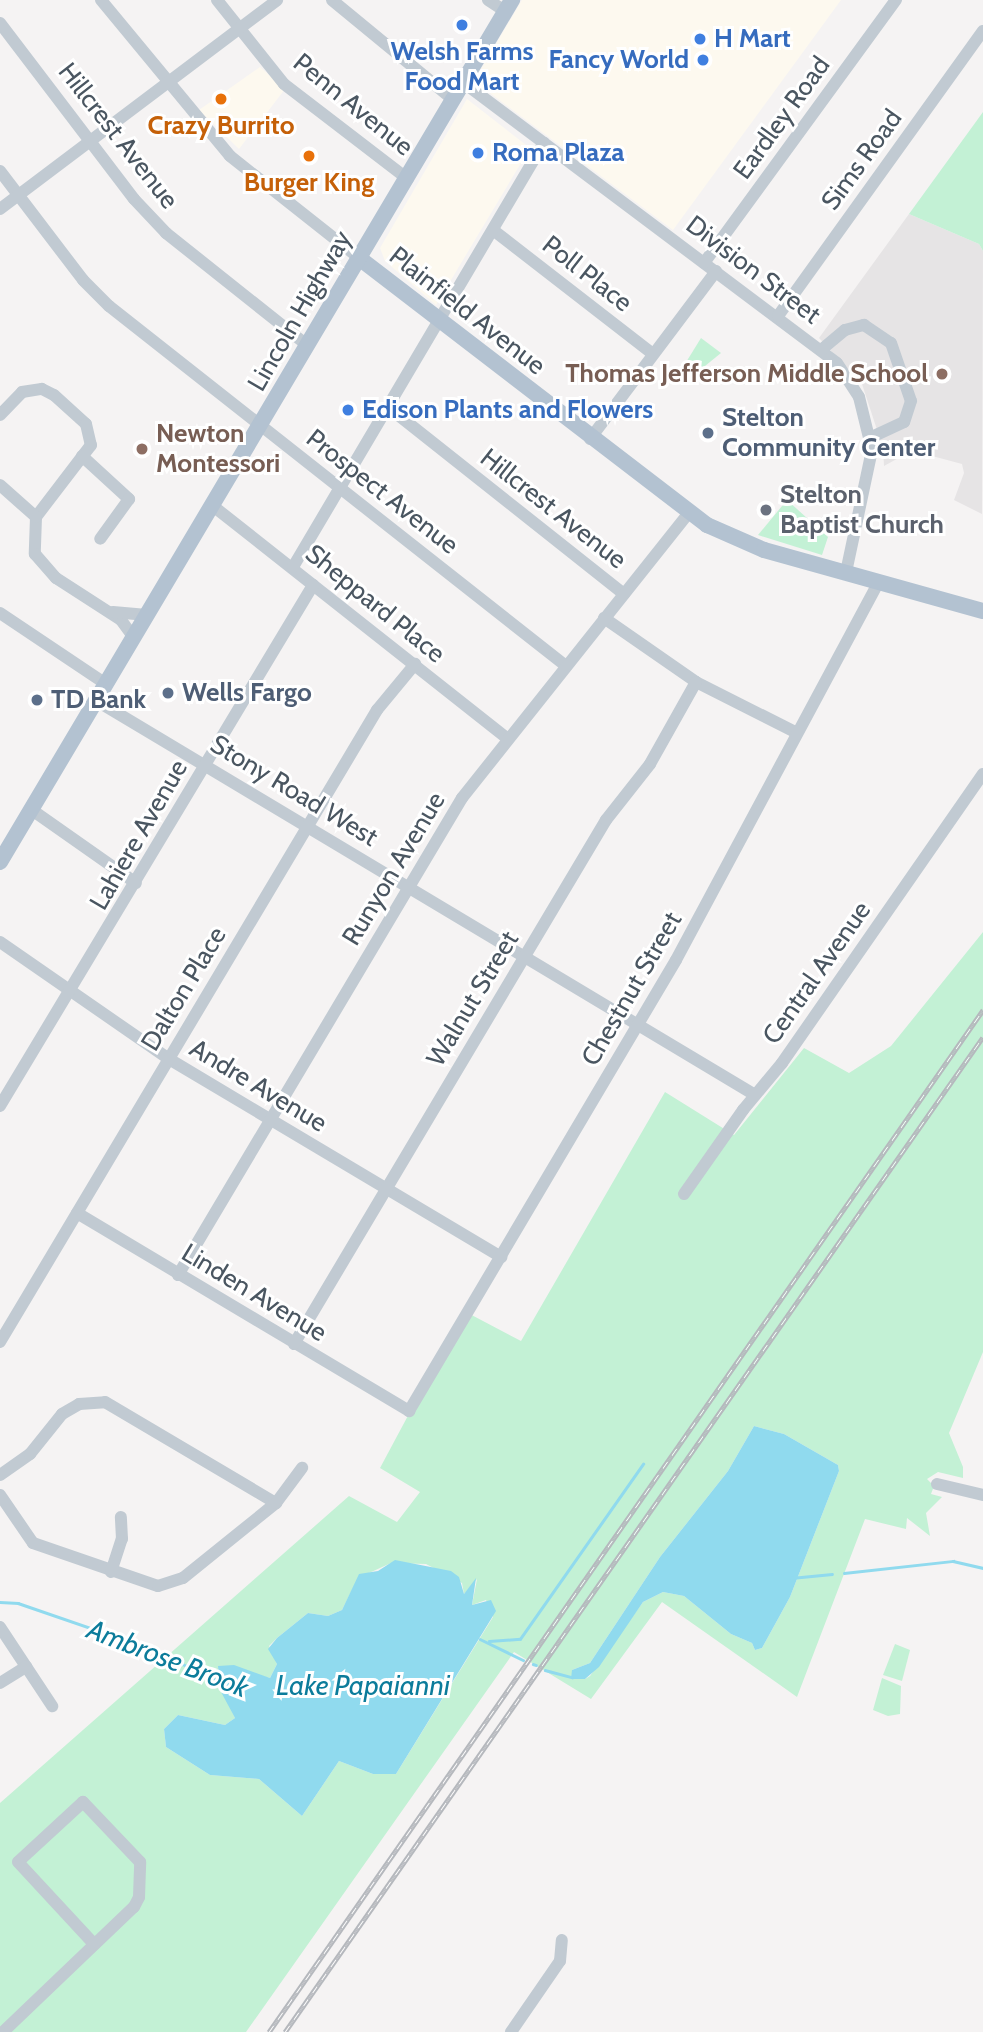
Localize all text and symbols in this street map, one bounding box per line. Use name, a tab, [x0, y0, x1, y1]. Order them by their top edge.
marker: Welsh Farms Food Mart	[454, 17, 470, 33]
place label: H Mart	[714, 23, 791, 55]
marker: H Mart	[692, 31, 708, 47]
place label: Welsh Farms Food Mart	[390, 36, 534, 98]
place label: Fancy World	[548, 44, 689, 76]
street label: Penn Avenue	[287, 47, 419, 163]
street label: Eardley Road	[727, 51, 837, 185]
marker: Fancy World	[695, 52, 711, 68]
street label: Hillcrest Avenue	[51, 57, 185, 215]
marker: Crazy Burrito	[213, 91, 229, 107]
street label: Sims Road	[815, 104, 909, 216]
place label: Crazy Burrito	[148, 110, 294, 142]
place label: Roma Plaza	[492, 137, 624, 169]
marker: Roma Plaza	[470, 145, 486, 161]
marker: Burger King	[301, 148, 317, 164]
place label: Burger King	[244, 167, 374, 199]
street label: Division Street	[680, 209, 826, 331]
street label: Lincoln Highway	[242, 225, 358, 397]
street label: Poll Place	[536, 229, 638, 319]
street label: Plainfield Avenue	[383, 240, 551, 382]
place label: Thomas Jefferson Middle School	[565, 358, 928, 390]
marker: Thomas Jefferson Middle School	[934, 366, 950, 382]
place label: Edison Plants and Flowers	[362, 394, 653, 426]
marker: Edison Plants and Flowers	[340, 402, 356, 418]
place label: Stelton Community Center	[722, 402, 935, 464]
place label: Newton Montessori	[156, 418, 280, 480]
street label: Prospect Avenue	[300, 423, 464, 561]
marker: Stelton Community Center	[700, 425, 716, 441]
marker: Newton Montessori	[134, 441, 150, 457]
street label: Hillcrest Avenue	[474, 442, 632, 576]
place label: Stelton Baptist Church	[780, 479, 944, 540]
marker: Stelton Baptist Church	[758, 502, 774, 518]
street label: Sheppard Place	[299, 538, 451, 670]
place label: Wells Fargo	[182, 677, 312, 709]
place label: TD Bank	[51, 684, 146, 716]
marker: Wells Fargo	[160, 685, 176, 701]
marker: TD Bank	[29, 692, 45, 708]
street label: Stony Road West	[205, 729, 383, 853]
street label: Lahiere Avenue	[84, 754, 194, 916]
street label: Runyon Avenue	[336, 787, 452, 951]
street label: Central Avenue	[756, 896, 878, 1050]
street label: Chestnut Street	[575, 906, 689, 1072]
street label: Dalton Place	[135, 921, 233, 1057]
street label: Walnut Street	[421, 926, 525, 1072]
street label: Andre Avenue	[184, 1033, 332, 1139]
street label: Linden Avenue	[176, 1237, 332, 1349]
water label: Ambrose Brook	[83, 1612, 253, 1704]
water label: Lake Papaianni	[276, 1668, 450, 1702]

